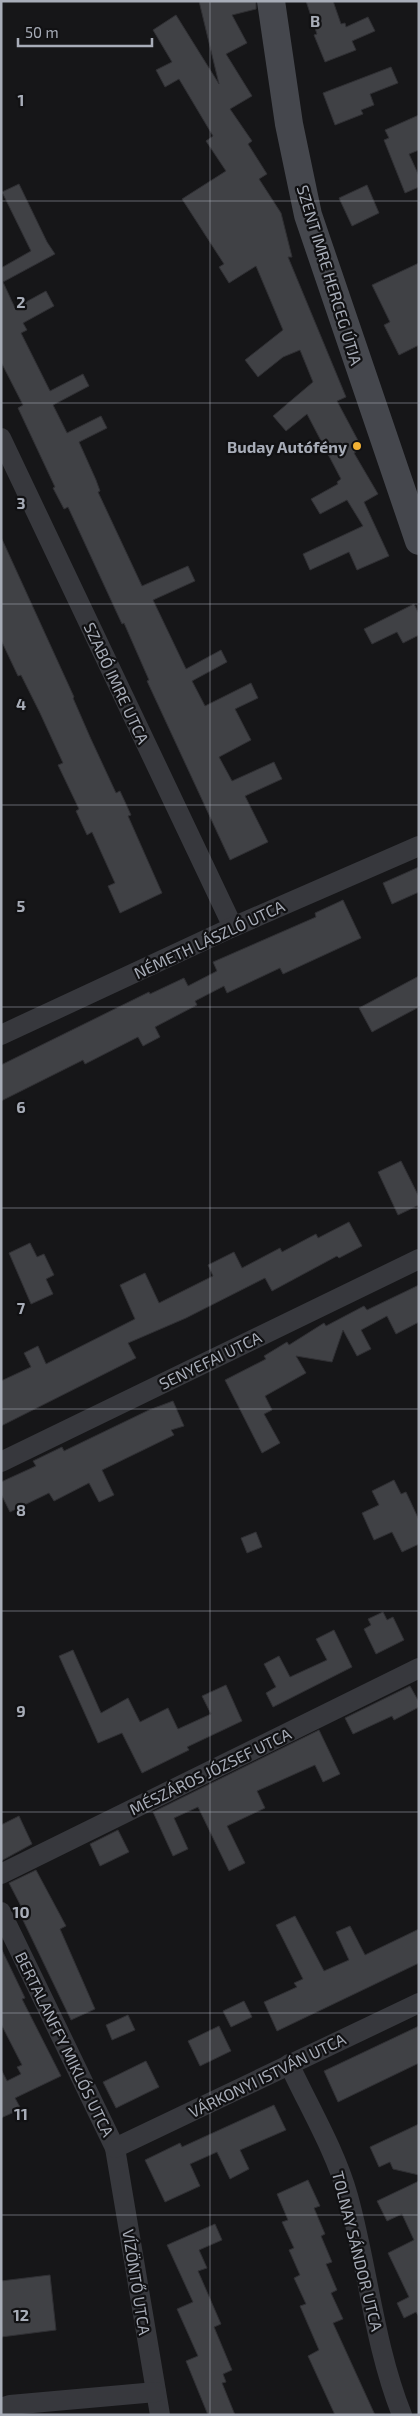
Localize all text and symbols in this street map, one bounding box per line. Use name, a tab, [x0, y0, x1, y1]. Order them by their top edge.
text: B	[310, 11, 320, 30]
scale bar	[18, 15, 151, 47]
text: 50 m	[25, 23, 59, 41]
text: 1	[18, 90, 24, 109]
street label: SZENT IMRE HERCEG ÚTJA	[294, 183, 366, 367]
text: 2	[16, 292, 26, 311]
place label: Buday Autófény	[227, 437, 347, 457]
marker: Buday Autófény	[351, 440, 363, 452]
text: 3	[16, 493, 26, 512]
street label: SZABÓ IMRE UTCA	[81, 619, 153, 747]
text: 4	[16, 694, 26, 713]
text: 5	[17, 896, 26, 915]
street label: NÉMETH LÁSZLÓ UTCA	[131, 896, 287, 982]
text: 6	[16, 1097, 26, 1116]
text: 7	[17, 1298, 26, 1317]
street label: SENYEFAI UTCA	[156, 1327, 264, 1393]
text: 8	[16, 1500, 26, 1519]
text: 9	[16, 1701, 26, 1720]
street label: MÉSZÁROS JÓZSEF UTCA	[126, 1724, 294, 1818]
text: 10	[12, 1902, 30, 1921]
street label: BERTALANFFY MIKLÓS UTCA	[12, 1948, 118, 2140]
street label: VÁRKONYI ISTVÁN UTCA	[185, 2029, 349, 2121]
text: 11	[14, 2104, 28, 2123]
street label: TOLNAY SÁNDOR UTCA	[329, 2169, 387, 2333]
street label: VÍZÖNTŐ UTCA	[119, 2228, 155, 2336]
text: 12	[13, 2305, 29, 2324]

